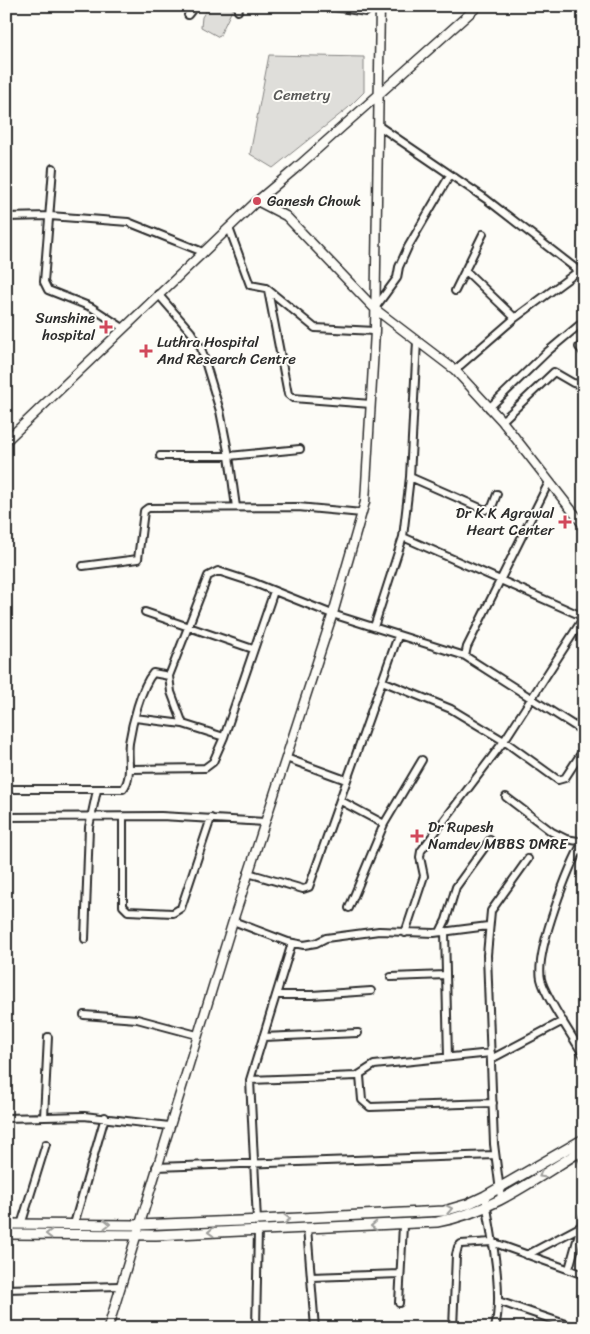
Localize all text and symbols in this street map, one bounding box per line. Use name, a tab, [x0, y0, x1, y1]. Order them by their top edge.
park label: Cemetry	[274, 82, 331, 108]
place label: Ganesh Chowk	[267, 188, 361, 214]
marker: Ganesh Chowk	[251, 195, 263, 207]
place label: Sunshine hospital	[35, 305, 96, 348]
marker: Sunshine hospital	[99, 320, 113, 334]
place label: Luthra Hospital And Research Centre	[156, 329, 296, 372]
marker: Luthra Hospital And Research Centre	[139, 344, 153, 358]
place label: Dr K K Agrawal Heart Center	[456, 500, 555, 543]
marker: Dr K K Agrawal Heart Center	[558, 515, 572, 529]
place label: Dr Rupesh Namdev MBBS DMRE	[428, 814, 569, 857]
marker: Dr Rupesh Namdev MBBS DMRE	[410, 829, 424, 843]
one-way arrow	[539, 1168, 548, 1178]
one-way arrow	[445, 1205, 454, 1215]
one-way arrow	[284, 1214, 292, 1225]
one-way arrow	[104, 1219, 112, 1229]
one-way arrow	[369, 1220, 377, 1231]
one-way arrow	[207, 1227, 215, 1238]
one-way arrow	[45, 1229, 52, 1239]

